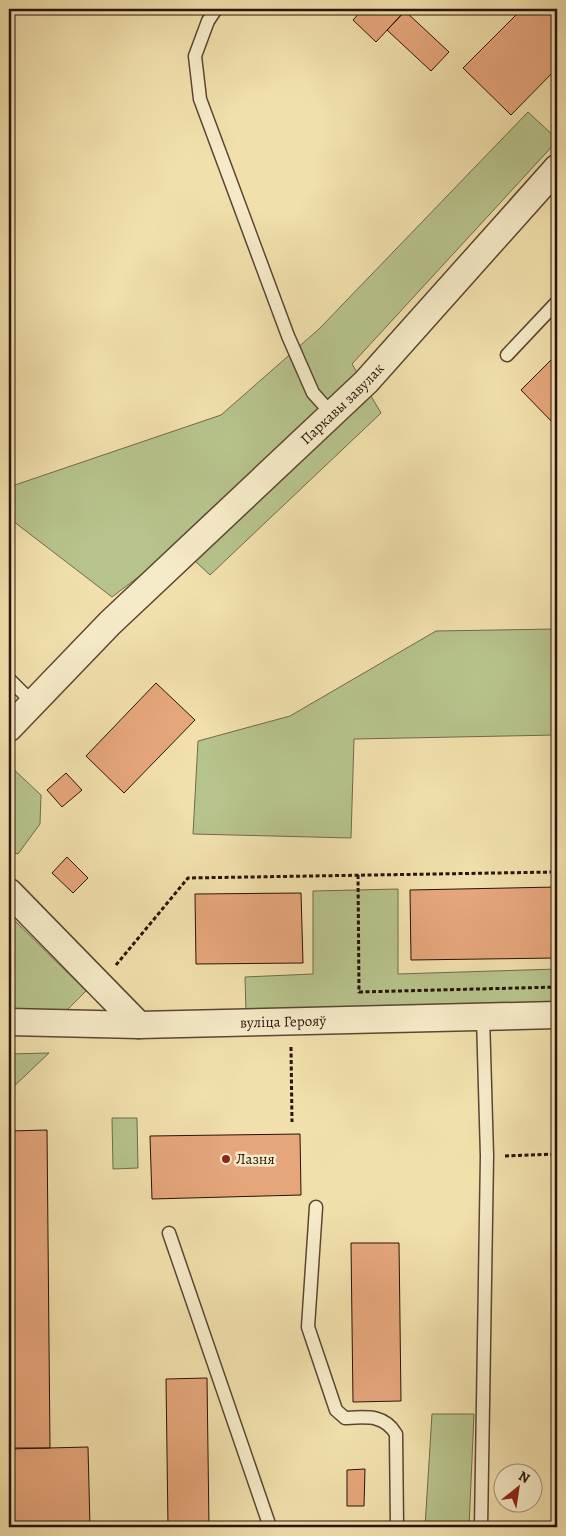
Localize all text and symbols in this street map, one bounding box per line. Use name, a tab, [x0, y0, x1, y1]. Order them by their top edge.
street label: Паркавы завулак	[296, 359, 388, 449]
street label: вуліца Герояў	[240, 1011, 327, 1033]
place label: Лазня	[236, 1149, 275, 1169]
marker: Лазня	[220, 1153, 232, 1165]
north arrow	[494, 1464, 544, 1514]
text: N	[515, 1466, 533, 1488]

